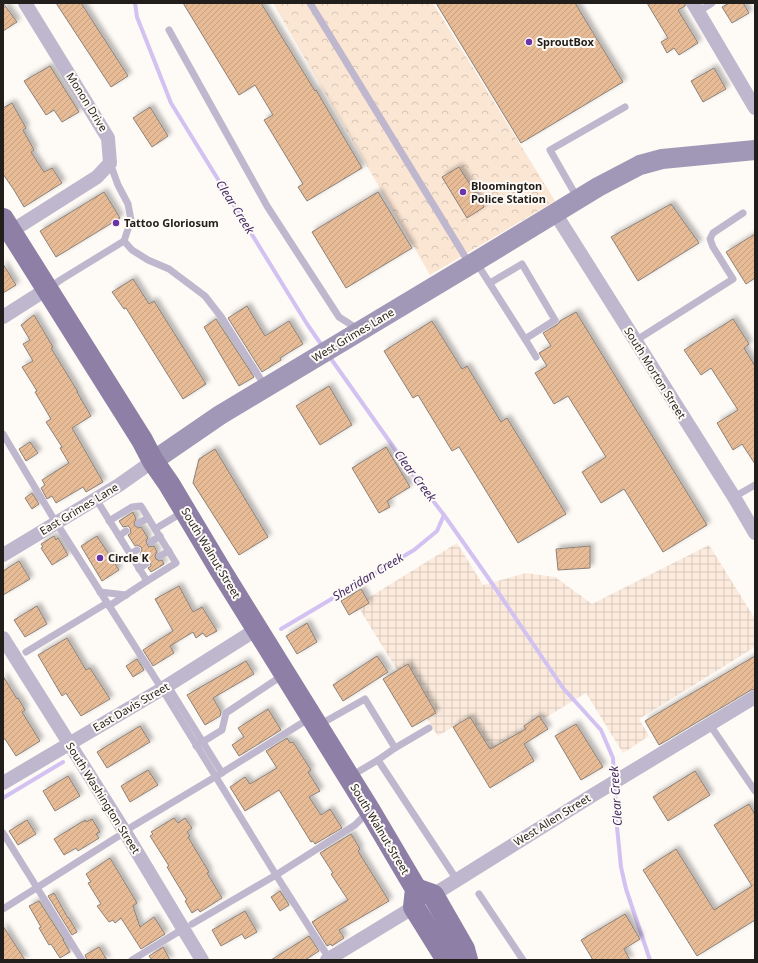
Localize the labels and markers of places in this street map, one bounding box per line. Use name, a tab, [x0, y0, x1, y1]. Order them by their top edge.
place label: SproutBox	[537, 34, 594, 49]
marker: SproutBox	[524, 37, 534, 47]
place label: Bloomington Police Station	[471, 178, 546, 206]
marker: Bloomington Police Station	[458, 187, 468, 197]
place label: Tattoo Gloriosum	[124, 215, 219, 230]
marker: Tattoo Gloriosum	[111, 218, 121, 228]
place label: Circle K	[108, 550, 149, 565]
marker: Circle K	[95, 553, 105, 563]

